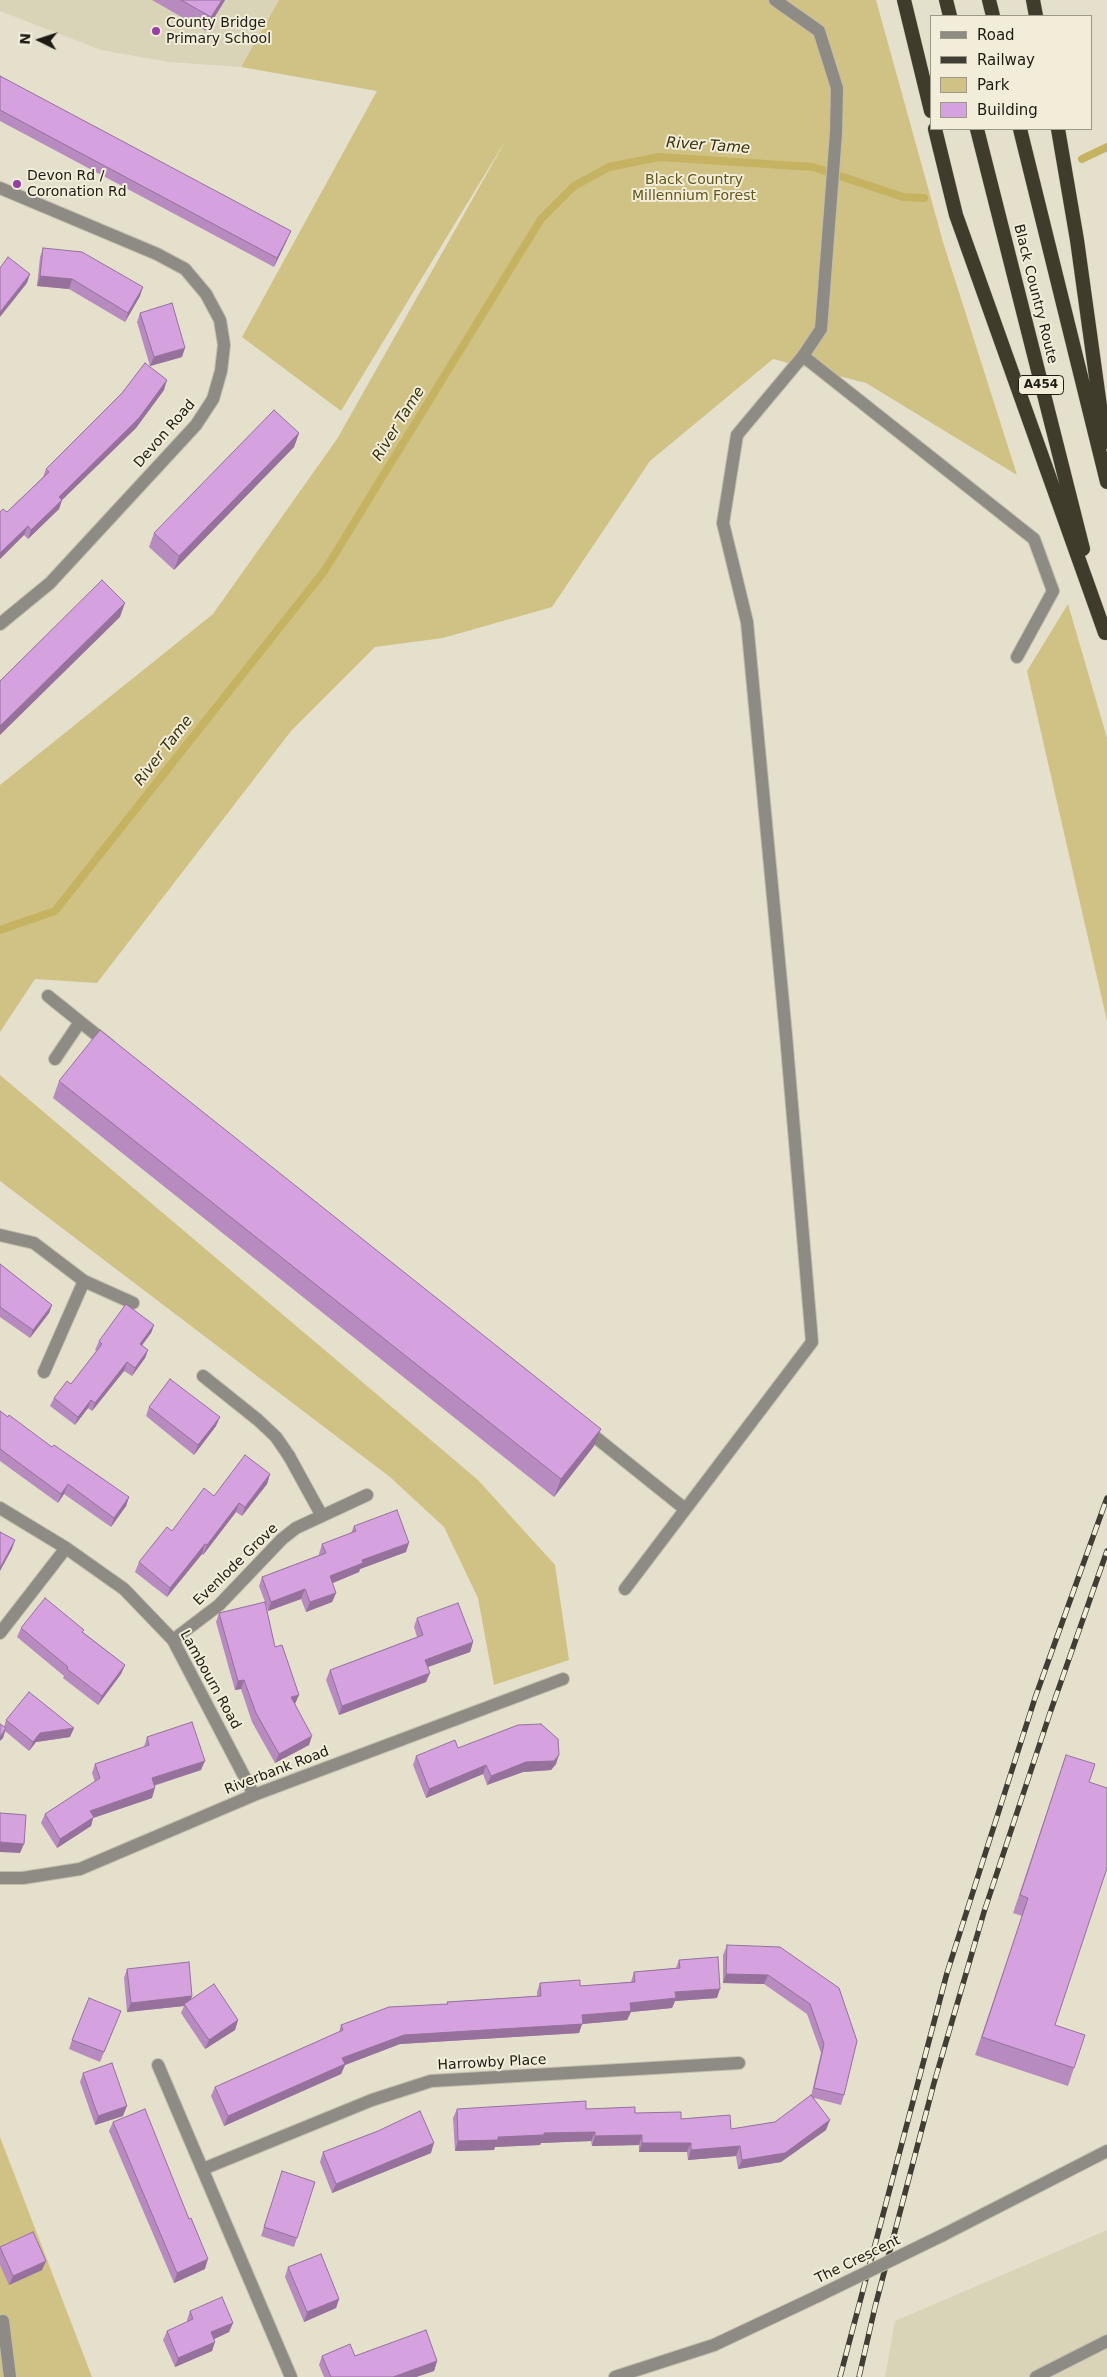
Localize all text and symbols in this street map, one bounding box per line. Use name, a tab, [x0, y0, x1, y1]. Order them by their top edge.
north arrow	[15, 15, 65, 65]
place label: County Bridge Primary School	[166, 15, 271, 48]
legend	[930, 15, 1092, 130]
marker: County Bridge Primary School	[150, 25, 162, 37]
text: Road	[977, 26, 1015, 44]
text: N	[17, 33, 33, 45]
text: Railway	[977, 51, 1035, 69]
text: Park	[977, 76, 1009, 94]
text: Building	[977, 101, 1038, 119]
water label: River Tame	[665, 134, 751, 158]
place label: Devon Rd / Coronation Rd	[27, 168, 127, 200]
park label: Black Country Millennium Forest	[632, 172, 756, 204]
marker: Devon Rd / Coronation Rd	[11, 178, 23, 190]
street label: Black Country Route	[1010, 223, 1060, 365]
road number: A454	[1018, 376, 1064, 394]
water label: River Tame	[369, 384, 429, 464]
street label: Devon Road	[131, 397, 199, 471]
water label: River Tame	[131, 712, 197, 790]
street label: Evenlode Grove	[190, 1520, 282, 1610]
street label: Lambourn Road	[176, 1628, 244, 1732]
street label: Riverbank Road	[223, 1743, 331, 1799]
street label: Harrowby Place	[437, 2052, 547, 2074]
street label: The Crescent	[813, 2232, 903, 2288]

